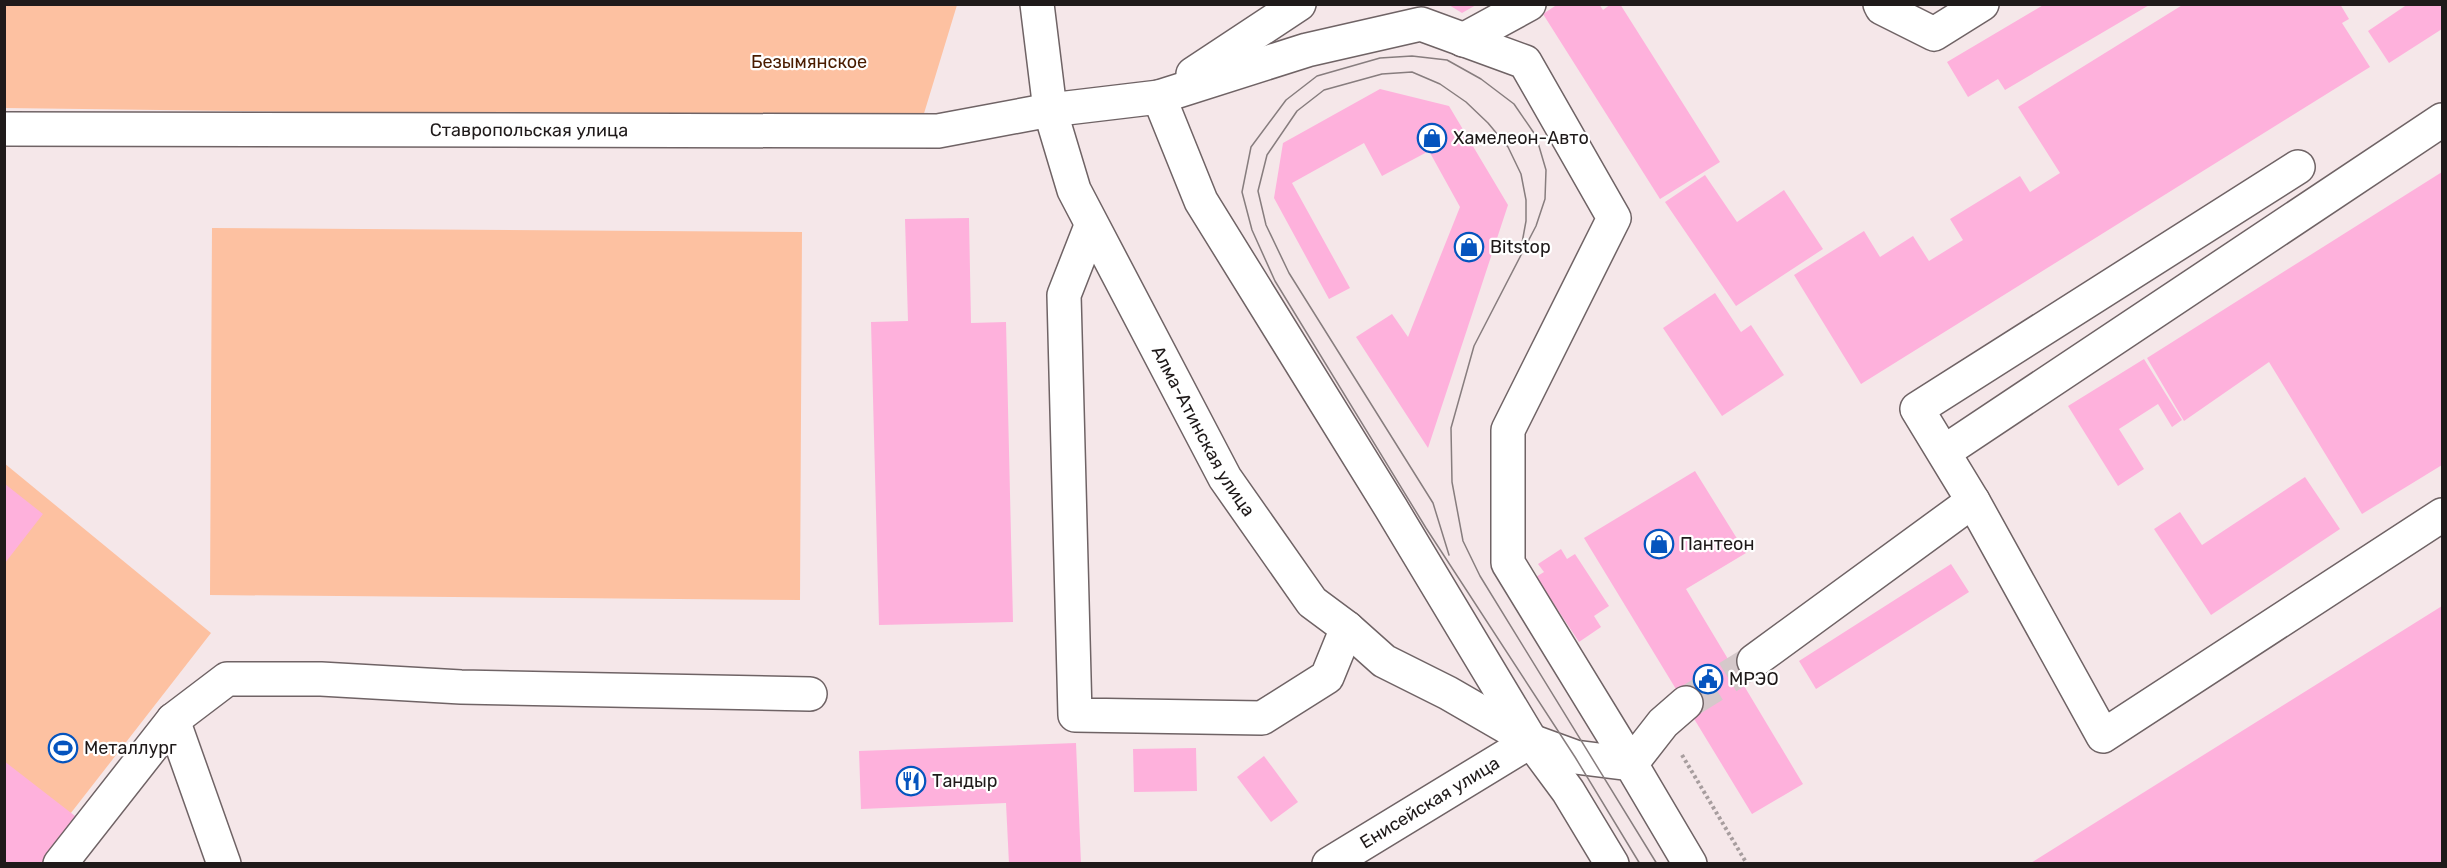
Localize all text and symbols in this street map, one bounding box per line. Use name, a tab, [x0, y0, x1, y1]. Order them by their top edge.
park label: Безымянское	[751, 51, 867, 73]
street label: Ставропольская улица	[430, 119, 628, 141]
shop icon: Хамелеон-Авто	[1416, 122, 1448, 154]
place label: Хамелеон-Авто	[1453, 127, 1589, 149]
shop icon: Bitstop	[1453, 231, 1485, 263]
place label: Bitstop	[1490, 236, 1551, 258]
street label: Алма-Атинская улица	[1147, 342, 1260, 521]
shop icon: Пантеон	[1643, 528, 1675, 560]
place label: Пантеон	[1680, 533, 1754, 555]
public building icon: МРЭО	[1692, 663, 1724, 695]
place label: МРЭО	[1729, 668, 1779, 690]
sports icon: Металлург	[47, 732, 79, 764]
place label: Металлург	[84, 737, 177, 759]
street label: Енисейская улица	[1356, 752, 1504, 853]
restaurant icon: Тандыр	[895, 765, 927, 797]
place label: Тандыр	[932, 770, 998, 792]

